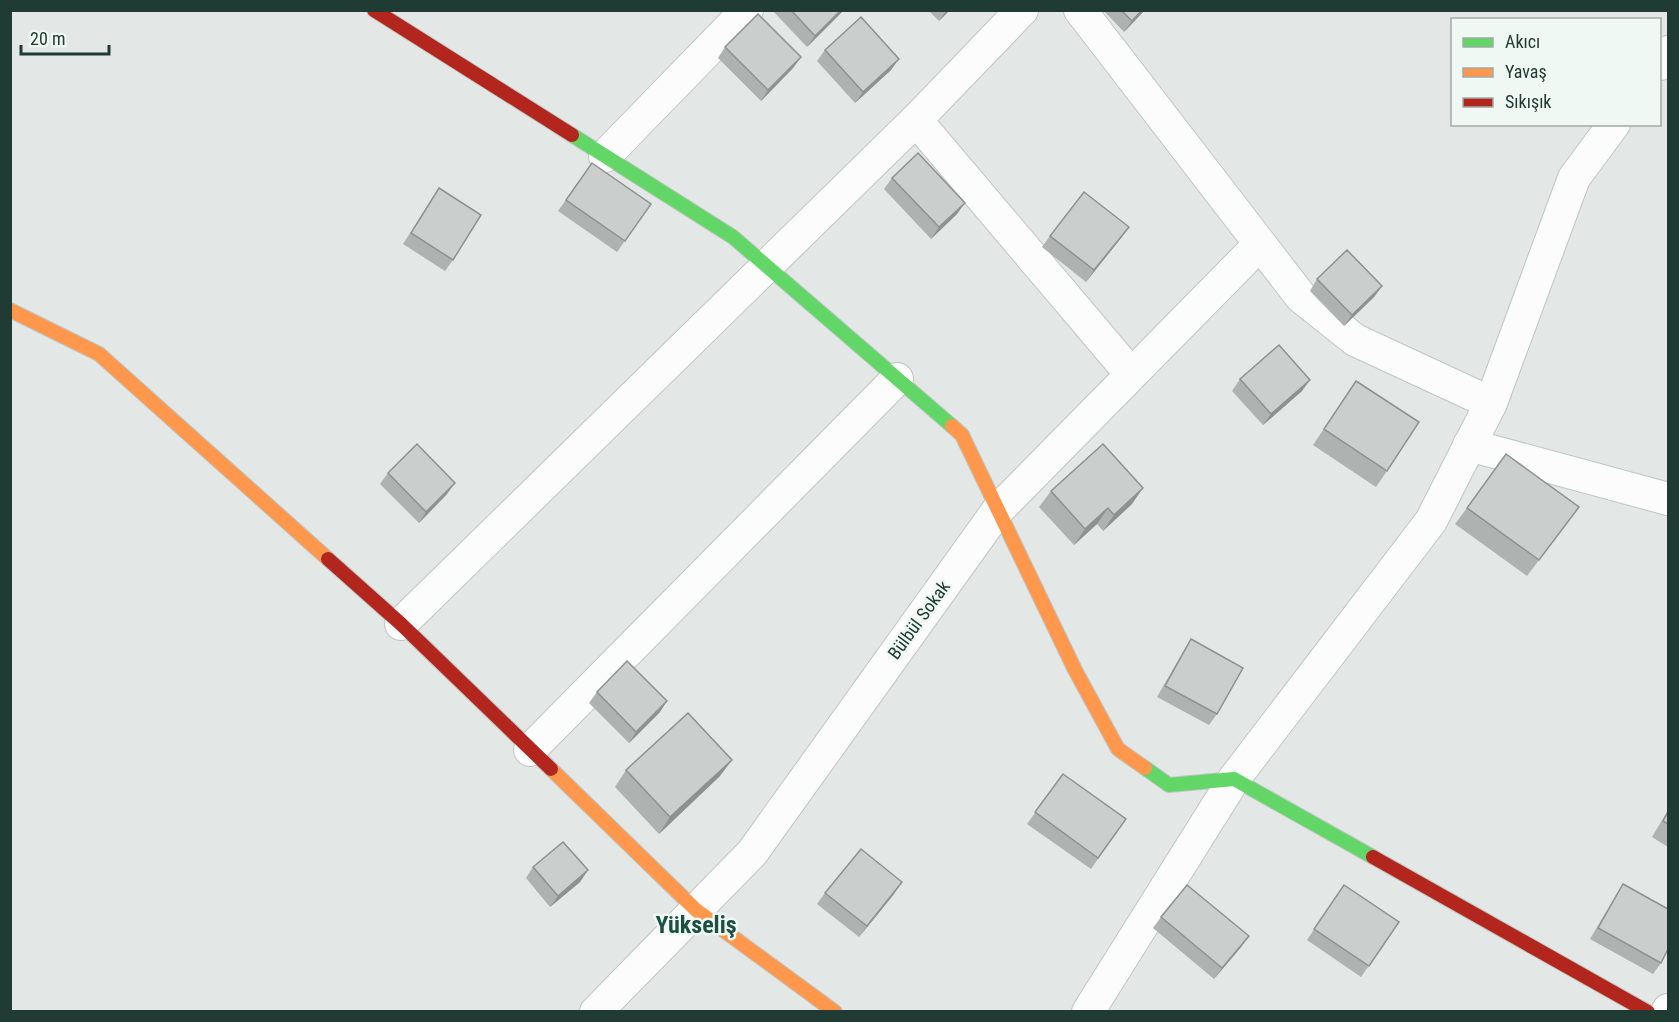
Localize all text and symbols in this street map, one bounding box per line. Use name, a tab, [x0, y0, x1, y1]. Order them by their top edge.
scale bar	[21, 18, 110, 56]
legend	[1451, 18, 1661, 126]
text: 20 m	[30, 28, 65, 49]
text: Akıcı	[1505, 31, 1540, 52]
text: Yavaş	[1505, 61, 1547, 82]
text: Sıkışık	[1505, 91, 1551, 112]
street label: Bülbül Sokak	[883, 576, 954, 663]
district label: Yükseliş	[655, 911, 737, 939]

